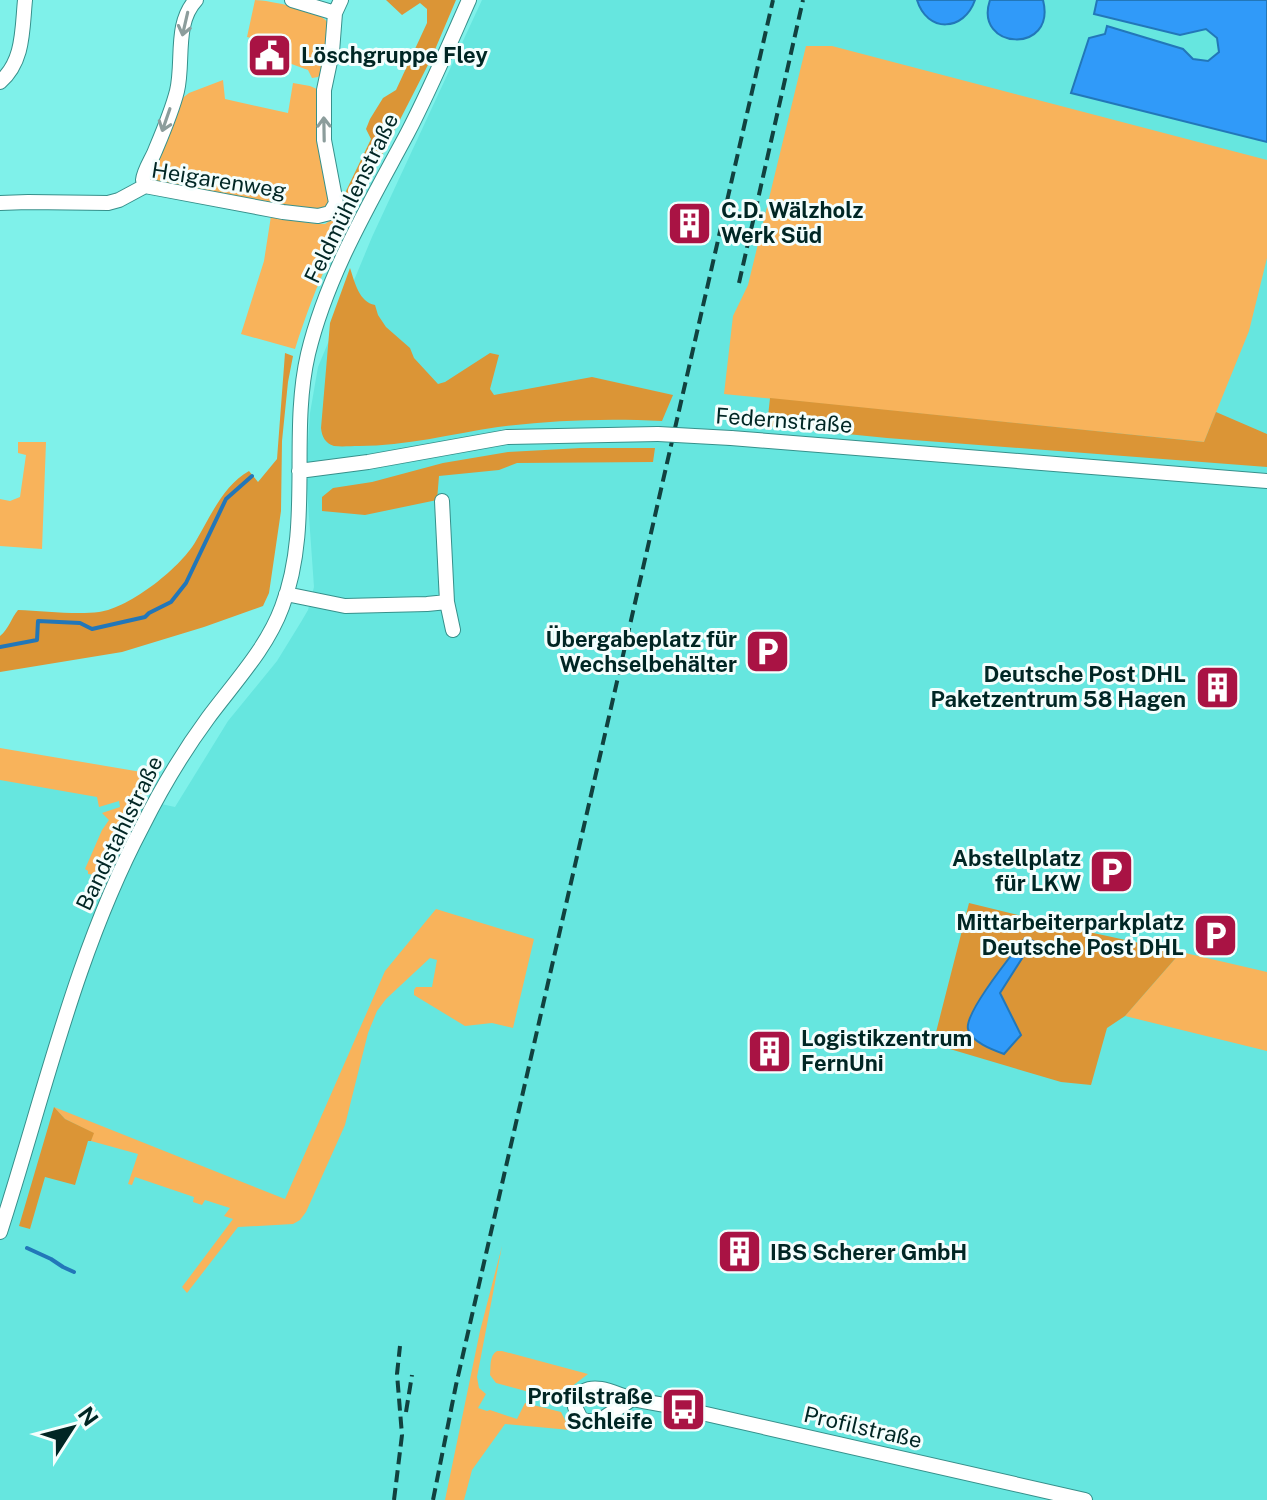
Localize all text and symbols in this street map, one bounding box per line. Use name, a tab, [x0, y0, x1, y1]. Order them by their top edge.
one-way arrow	[177, 11, 192, 37]
public building icon: Löschgruppe Fley	[246, 31, 294, 79]
place label: Löschgruppe Fley	[301, 42, 488, 68]
one-way arrow	[158, 107, 173, 132]
street label: Feldmühlenstraße	[299, 109, 403, 287]
one-way arrow	[316, 116, 332, 143]
street label: Heigarenweg	[150, 156, 288, 204]
place label: C.D. Wälzholz Werk Süd	[721, 197, 864, 248]
building icon: C.D. Wälzholz Werk Süd	[666, 199, 714, 247]
street label: Federnstraße	[715, 402, 853, 438]
place label: Übergabeplatz für Wechselbehälter	[546, 625, 737, 677]
parking icon: Übergabeplatz für Wechselbehälter	[744, 628, 792, 676]
place label: Deutsche Post DHL Paketzentrum 58 Hagen	[931, 661, 1186, 712]
building icon: Deutsche Post DHL Paketzentrum 58 Hagen	[1193, 663, 1241, 711]
street label: Bandstahlstraße	[70, 752, 168, 914]
place label: Abstellplatz für LKW	[952, 845, 1081, 896]
parking icon: Abstellplatz für LKW	[1088, 847, 1136, 895]
place label: Mittarbeiterparkplatz Deutsche Post DHL	[956, 909, 1184, 960]
parking icon: Mittarbeiterparkplatz Deutsche Post DHL	[1191, 911, 1239, 959]
place label: Logistikzentrum FernUni	[801, 1025, 972, 1076]
building icon: Logistikzentrum FernUni	[746, 1027, 794, 1075]
building icon: IBS Scherer GmbH	[715, 1228, 763, 1276]
place label: IBS Scherer GmbH	[770, 1239, 967, 1265]
place label: Profilstraße Schleife	[527, 1383, 653, 1434]
bus stop icon: Profilstraße Schleife	[660, 1385, 708, 1433]
north arrow	[32, 1388, 112, 1468]
street label: Profilstraße	[801, 1401, 925, 1453]
text: N	[73, 1402, 104, 1431]

